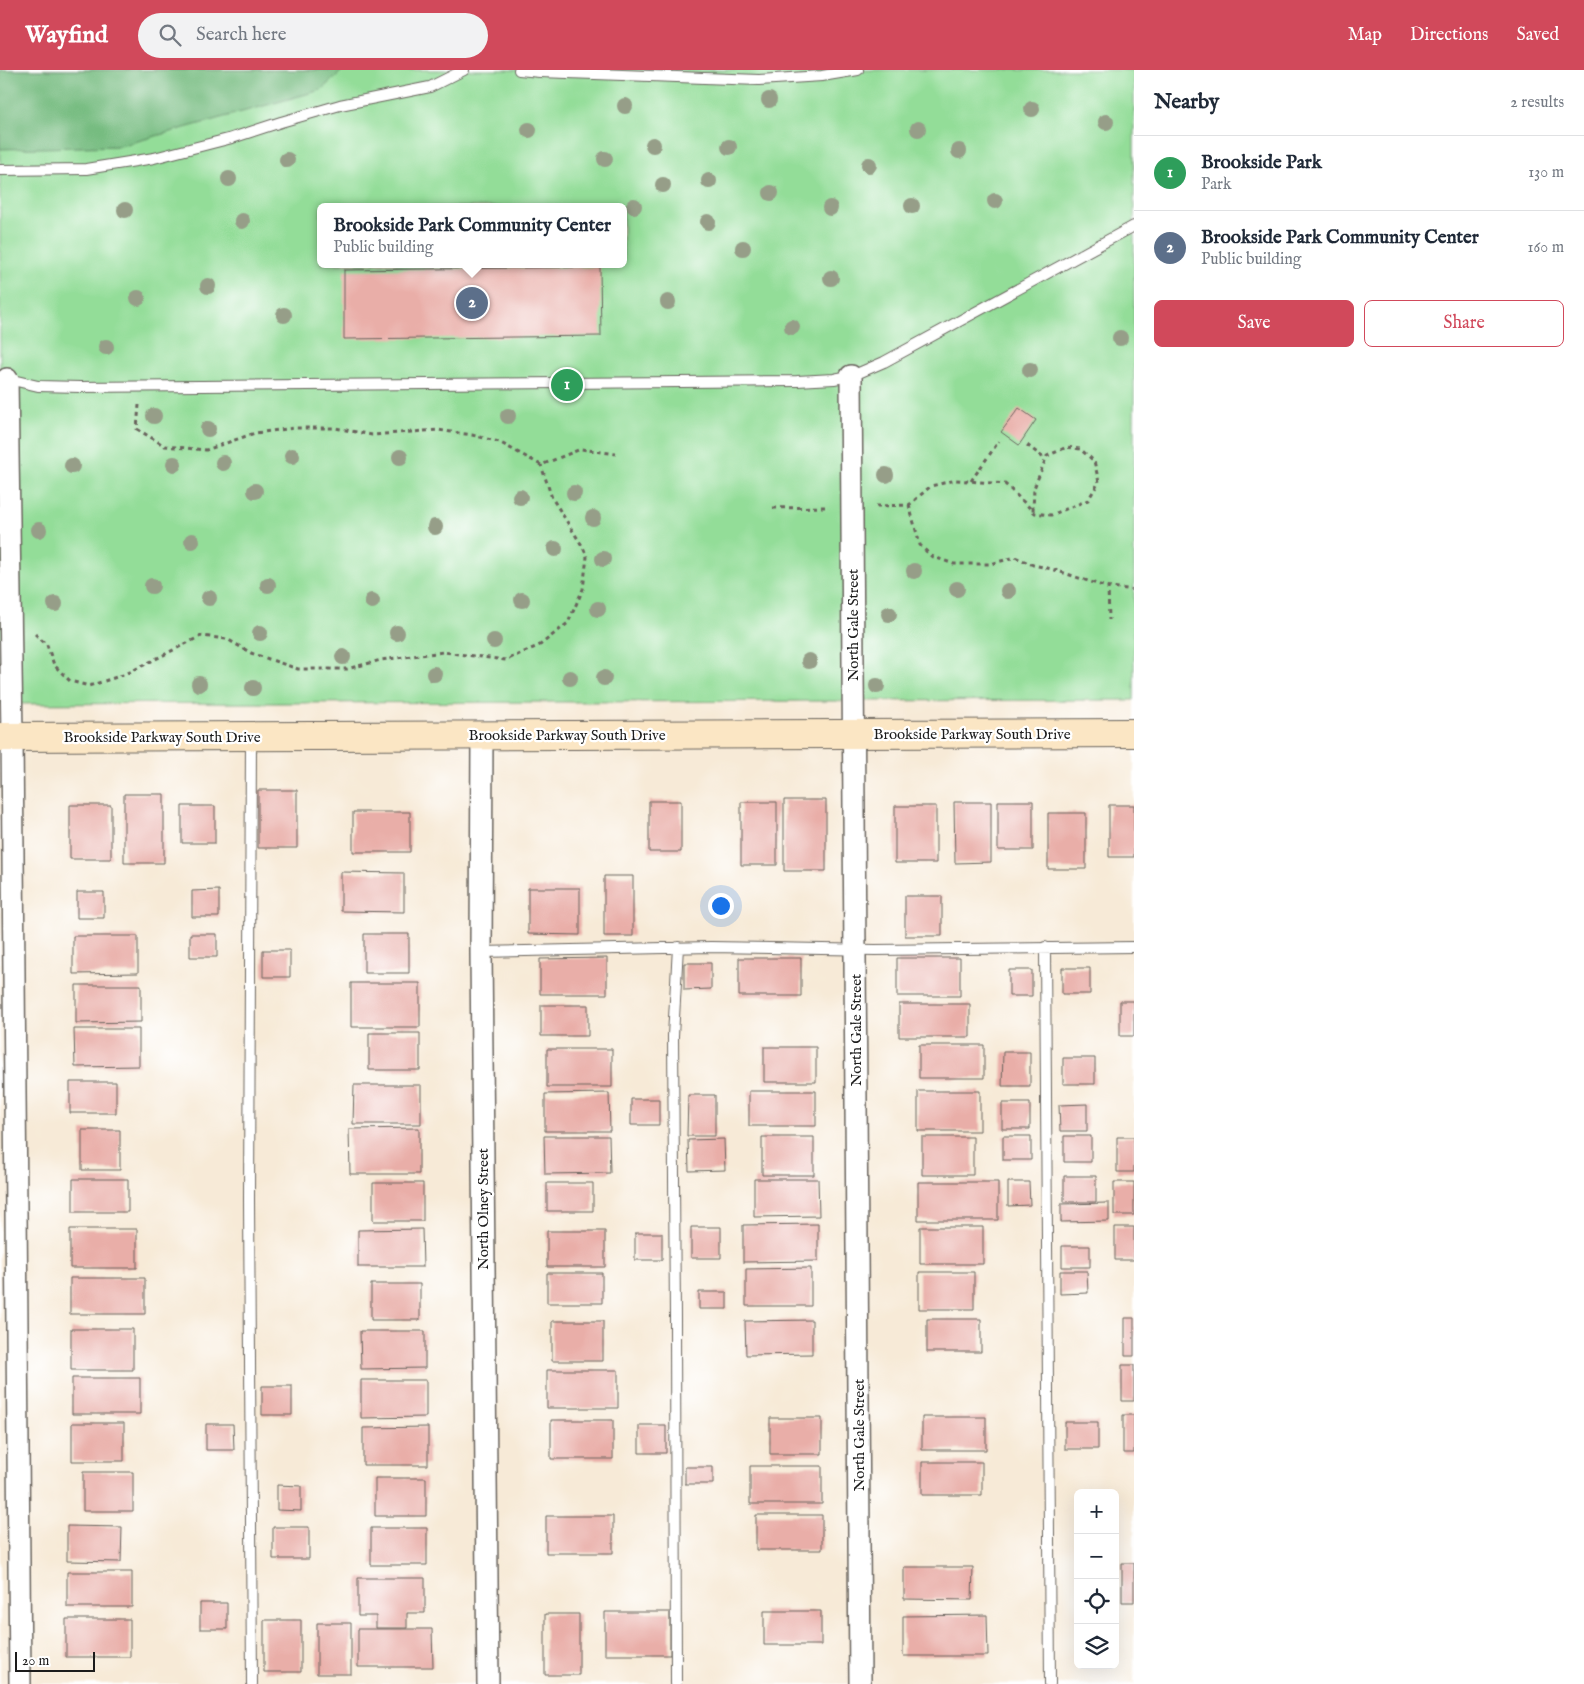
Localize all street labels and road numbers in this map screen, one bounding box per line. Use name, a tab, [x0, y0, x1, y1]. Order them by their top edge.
street label: North Gale Street	[844, 569, 863, 681]
street label: Brookside Parkway South Drive	[873, 725, 1071, 744]
street label: Brookside Parkway South Drive	[468, 726, 666, 745]
street label: Brookside Parkway South Drive	[63, 728, 261, 747]
street label: North Gale Street	[847, 974, 866, 1086]
street label: North Olney Street	[474, 1148, 493, 1270]
street label: North Gale Street	[850, 1379, 869, 1491]

